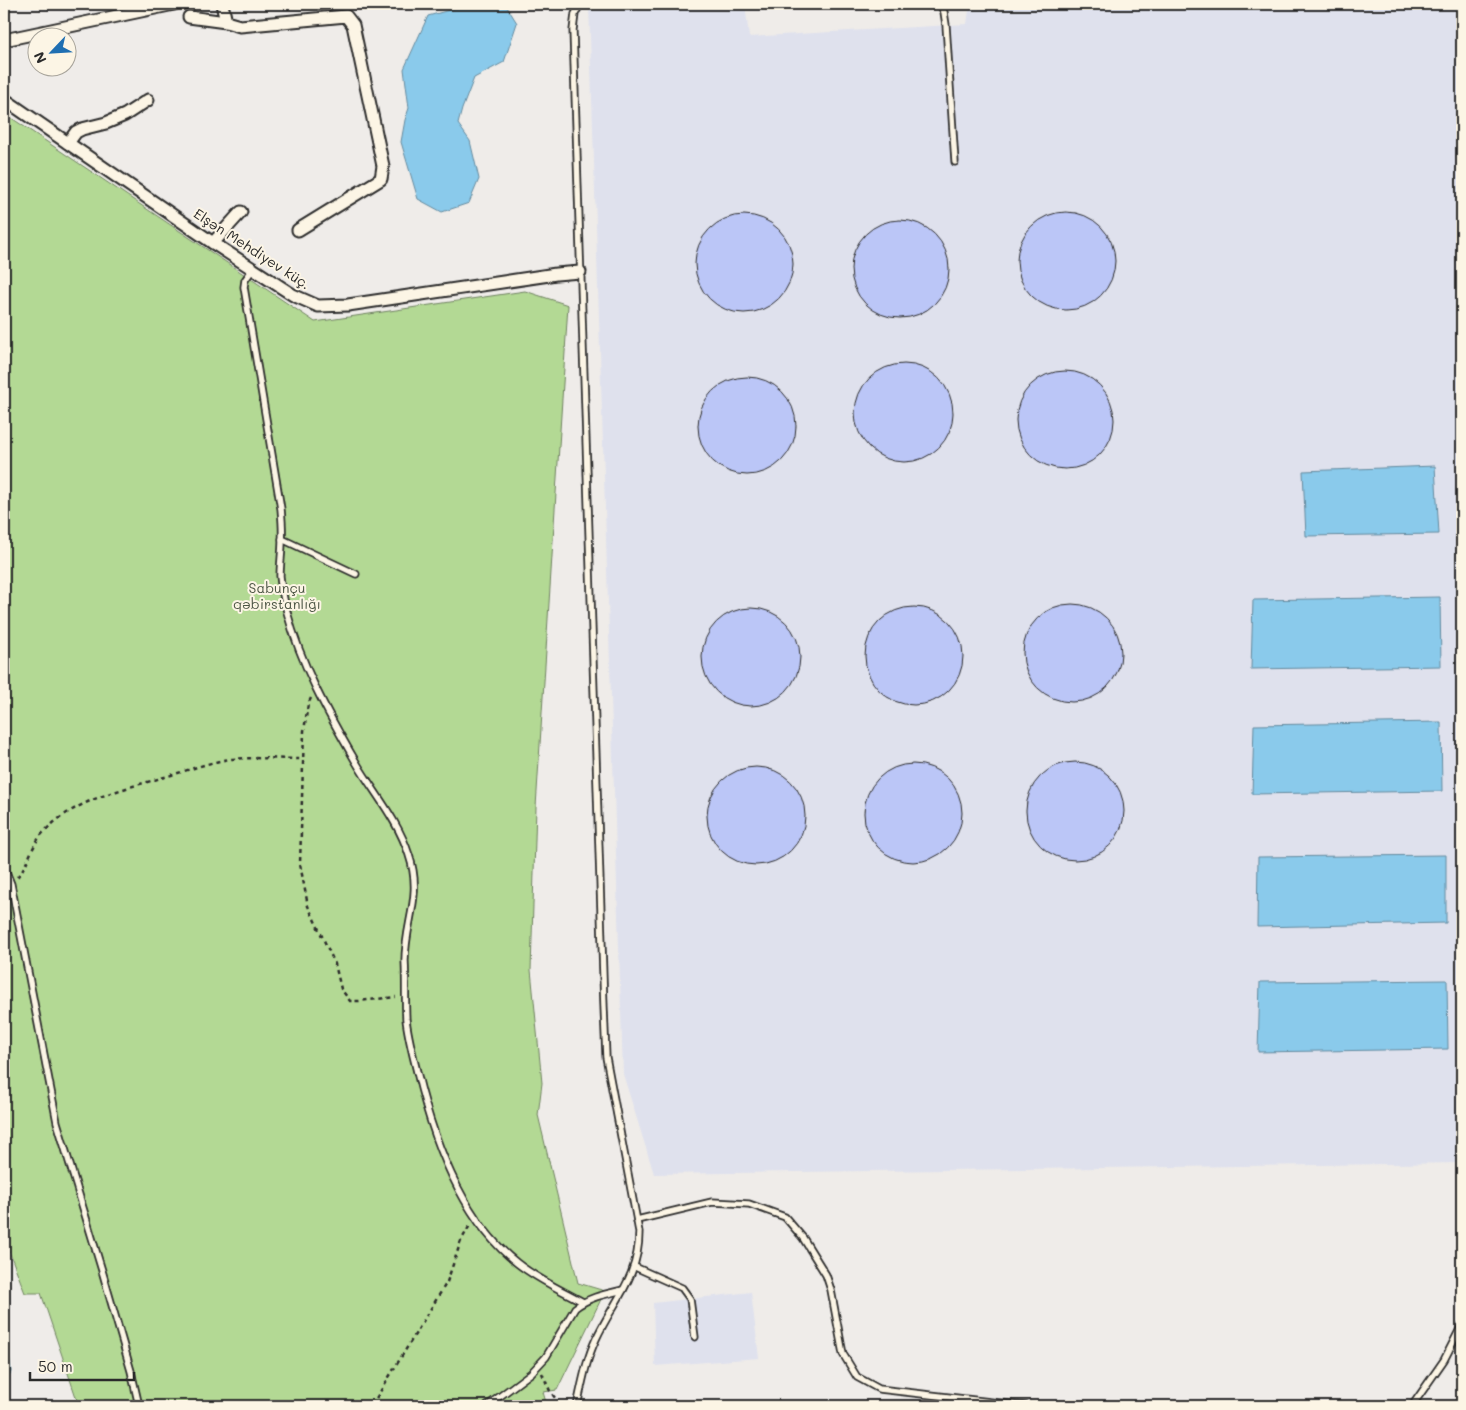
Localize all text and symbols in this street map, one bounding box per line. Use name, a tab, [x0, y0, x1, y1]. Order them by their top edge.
north arrow	[28, 28, 78, 78]
text: N	[29, 49, 51, 67]
street label: Elşən Mehdiyev küç.	[190, 204, 314, 293]
park label: Sabunçu qəbirstanlığı	[233, 578, 321, 613]
scale bar	[30, 1350, 134, 1382]
text: 50 m	[38, 1356, 73, 1376]

